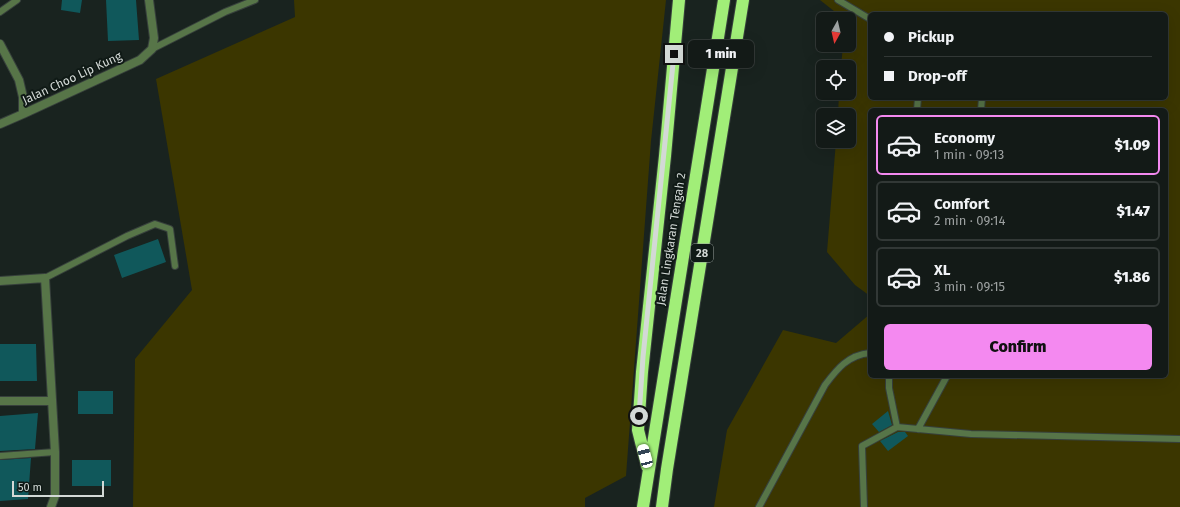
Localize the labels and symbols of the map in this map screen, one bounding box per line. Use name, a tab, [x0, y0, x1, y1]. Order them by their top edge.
north arrow	[816, 12, 856, 52]
callout: 1 min	[688, 40, 754, 68]
route end	[665, 45, 683, 63]
street label: Jalan Choo Lip Kung	[20, 49, 125, 107]
street label: Jalan Lingkaran Tengah 2	[654, 172, 688, 306]
road number: 28	[691, 244, 713, 262]
route start	[630, 407, 648, 425]
car	[636, 443, 654, 469]
scale bar	[12, 479, 104, 498]

